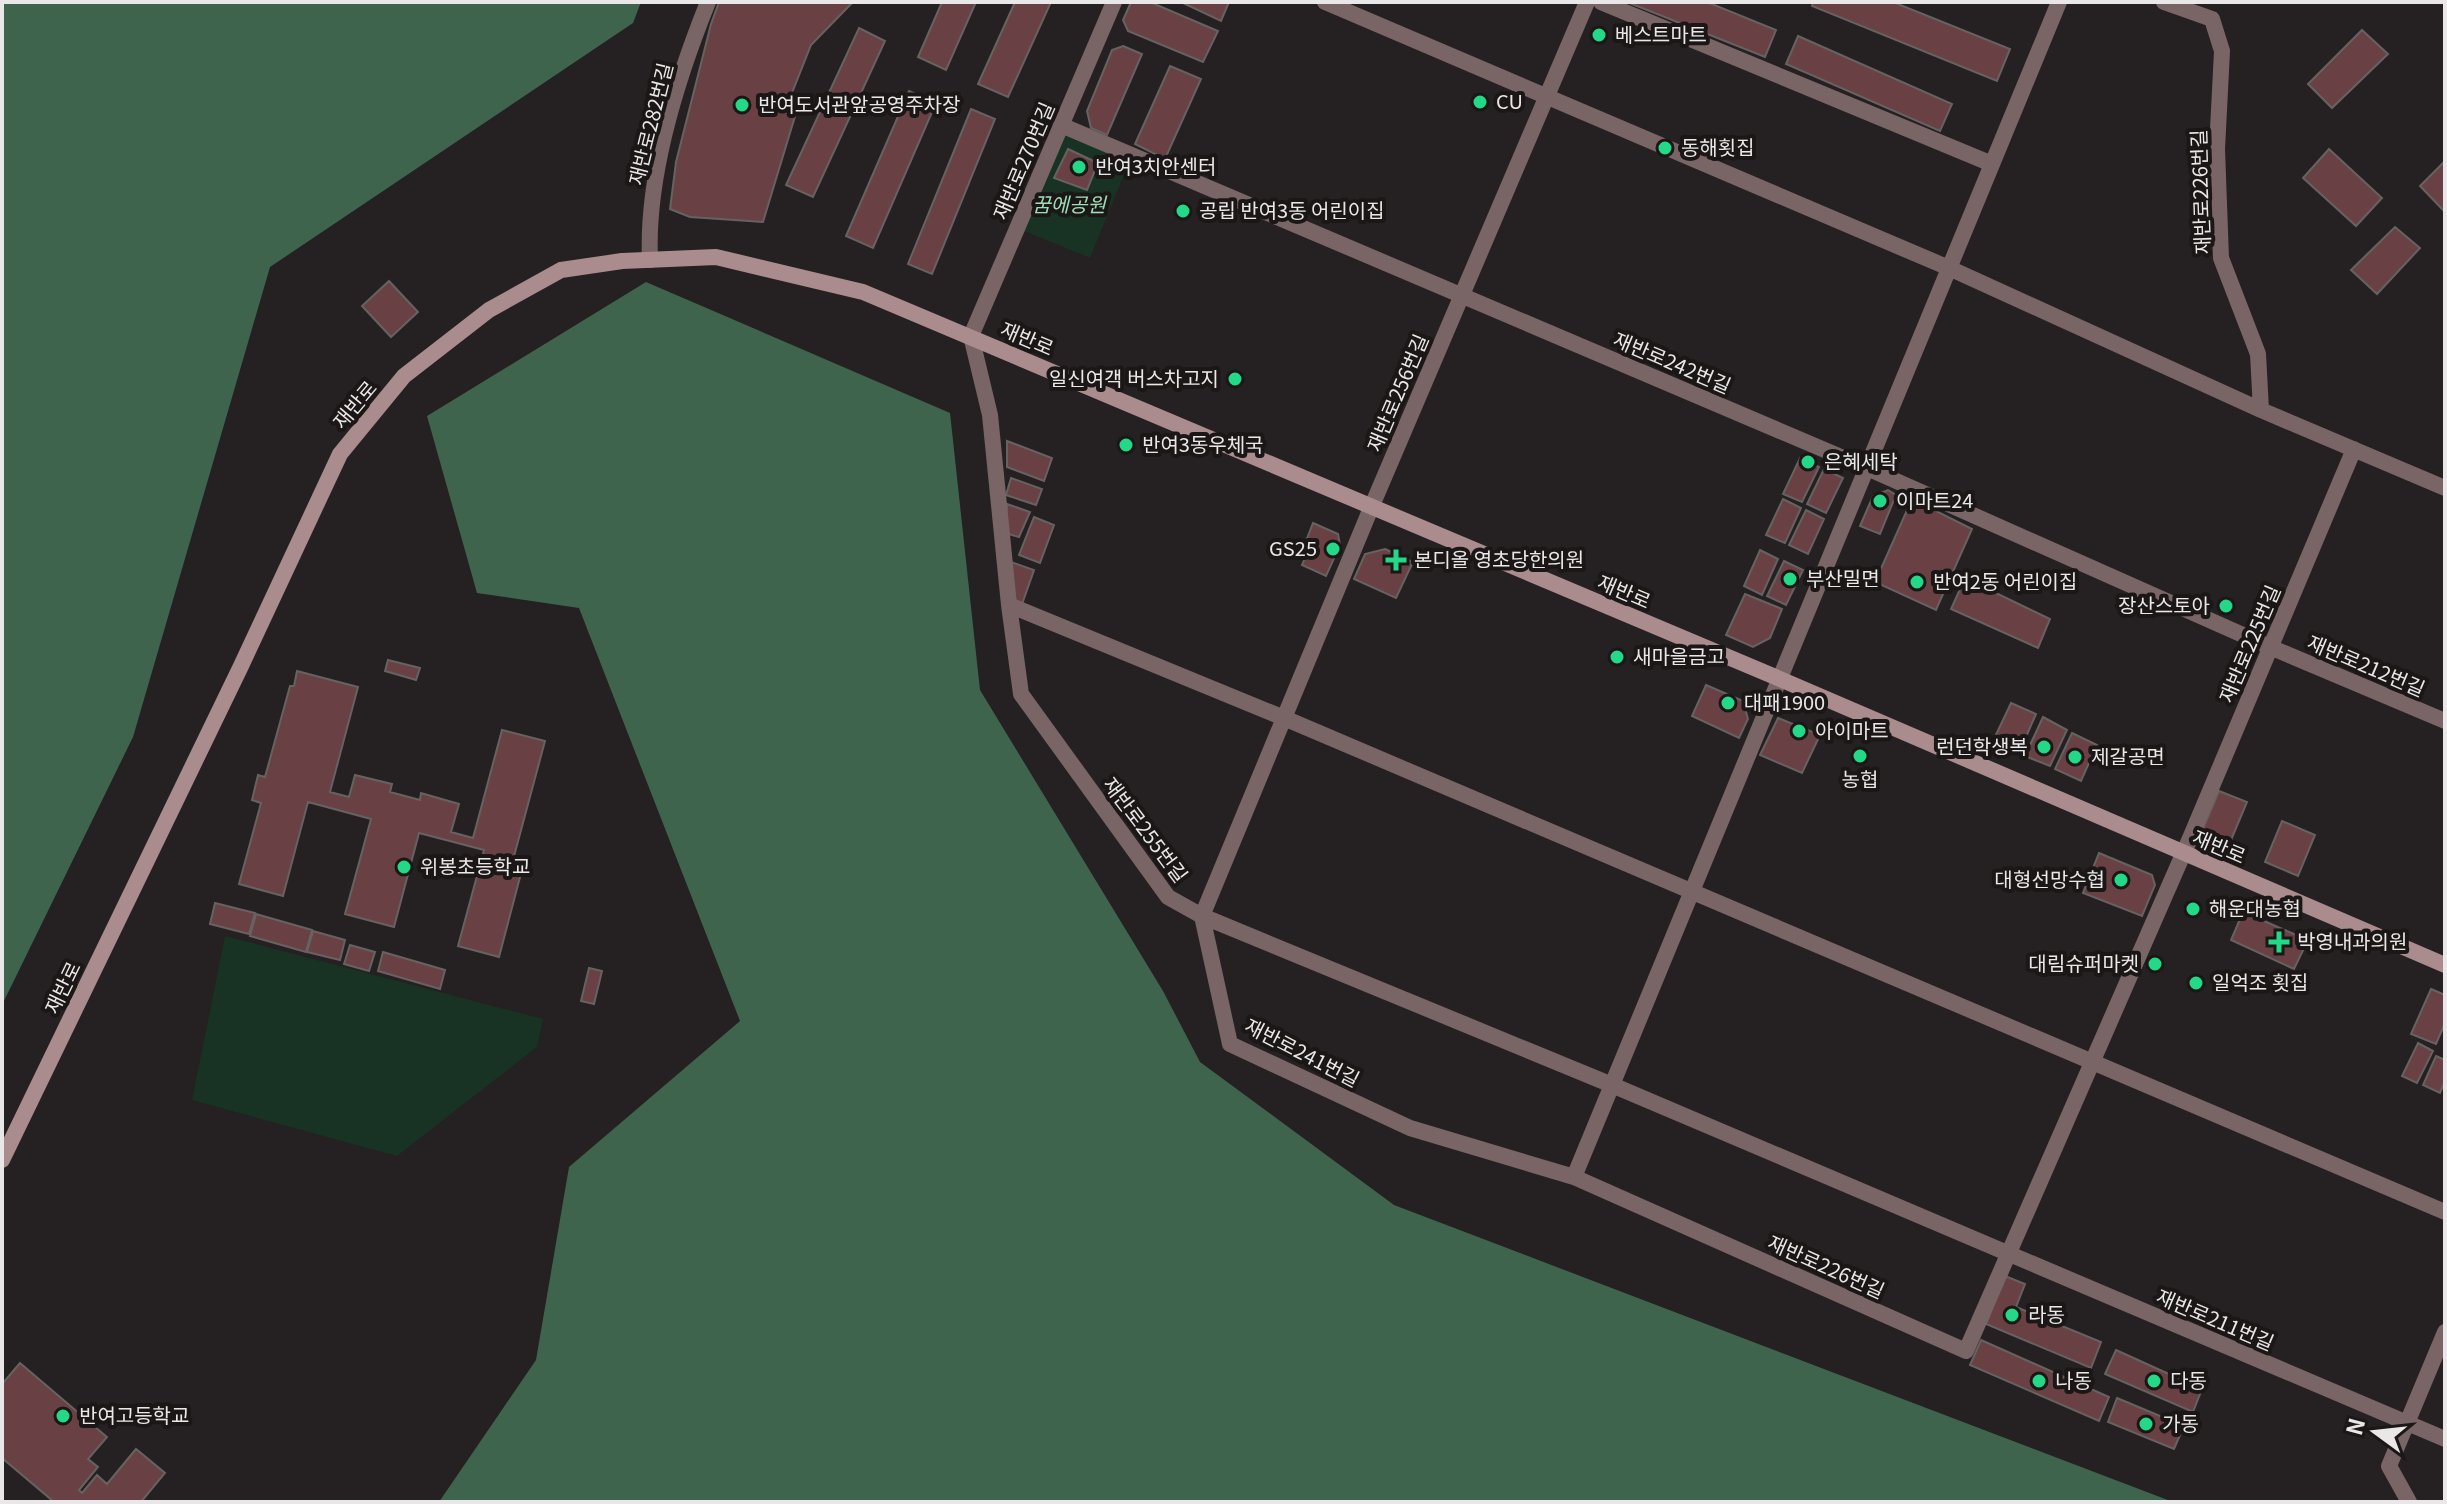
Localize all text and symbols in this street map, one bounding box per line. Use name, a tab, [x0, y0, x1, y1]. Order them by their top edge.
place label: 베스트마트	[1615, 19, 1707, 48]
marker: 베스트마트	[1590, 26, 1608, 44]
street label: 재반로282번길	[620, 59, 679, 188]
place label: CU	[1496, 86, 1523, 115]
place label: 반여도서관앞공영주차장	[758, 89, 960, 118]
marker: CU	[1471, 93, 1489, 111]
marker: 반여도서관앞공영주차장	[733, 96, 751, 114]
street label: 재반로270번길	[985, 97, 1060, 224]
street label: 재반로226번길	[2183, 129, 2216, 255]
place label: 동해횟집	[1681, 132, 1755, 161]
marker: 동해횟집	[1656, 139, 1674, 157]
place label: 반여3치안센터	[1095, 151, 1217, 180]
marker: 반여3치안센터	[1070, 158, 1088, 176]
park label: 꿈에공원	[1032, 189, 1107, 218]
place label: 공립 반여3동 어린이집	[1199, 195, 1385, 224]
marker: 공립 반여3동 어린이집	[1174, 202, 1192, 220]
street label: 재반로	[997, 313, 1059, 362]
street label: 재반로242번길	[1609, 324, 1736, 399]
street label: 재반로256번길	[1359, 329, 1434, 456]
place label: 일신여객 버스차고지	[1049, 363, 1219, 392]
marker: 일신여객 버스차고지	[1226, 370, 1244, 388]
street label: 재반로	[325, 374, 383, 435]
place label: 반여3동우체국	[1142, 429, 1264, 458]
marker: 반여3동우체국	[1117, 436, 1135, 454]
place label: 은혜세탁	[1824, 446, 1898, 475]
marker: 은혜세탁	[1799, 453, 1817, 471]
place label: 이마트24	[1896, 485, 1973, 514]
marker: 이마트24	[1871, 492, 1889, 510]
place label: GS25	[1269, 533, 1317, 562]
marker: GS25	[1324, 540, 1342, 558]
place label: 본디올 영초당한의원	[1414, 544, 1584, 573]
marker: 본디올 영초당한의원	[1385, 549, 1407, 571]
place label: 부산밀면	[1806, 563, 1880, 592]
street label: 재반로	[1594, 566, 1656, 615]
place label: 반여2동 어린이집	[1933, 566, 2077, 595]
marker: 부산밀면	[1781, 570, 1799, 588]
marker: 반여2동 어린이집	[1908, 573, 1926, 591]
street label: 재반로225번길	[2211, 580, 2286, 707]
place label: 장산스토아	[2118, 590, 2210, 619]
marker: 장산스토아	[2217, 597, 2235, 615]
street label: 재반로212번길	[2303, 627, 2430, 702]
place label: 새마을금고	[1633, 641, 1725, 670]
marker: 새마을금고	[1608, 648, 1626, 666]
place label: 대패1900	[1744, 687, 1825, 716]
marker: 대패1900	[1719, 694, 1737, 712]
place label: 아이마트	[1815, 715, 1889, 744]
marker: 아이마트	[1790, 722, 1808, 740]
place label: 런던학생복	[1936, 731, 2028, 760]
marker: 런던학생복	[2035, 738, 2053, 756]
place label: 제갈공면	[2091, 741, 2165, 770]
marker: 농협	[1851, 747, 1869, 765]
marker: 제갈공면	[2066, 748, 2084, 766]
place label: 농협	[1842, 764, 1878, 793]
street label: 재반로255번길	[1097, 770, 1195, 888]
street label: 재반로	[2189, 821, 2251, 870]
place label: 위봉초등학교	[420, 851, 530, 880]
marker: 위봉초등학교	[395, 858, 413, 876]
place label: 대형선망수협	[1995, 864, 2105, 893]
marker: 대형선망수협	[2112, 871, 2130, 889]
place label: 해운대농협	[2209, 893, 2301, 922]
marker: 해운대농협	[2184, 900, 2202, 918]
place label: 박영내과의원	[2297, 926, 2407, 955]
marker: 박영내과의원	[2268, 931, 2290, 953]
place label: 대림슈퍼마켓	[2029, 948, 2139, 977]
marker: 대림슈퍼마켓	[2146, 955, 2164, 973]
street label: 재반로	[37, 956, 87, 1019]
place label: 일억조 횟집	[2212, 967, 2308, 996]
marker: 일억조 횟집	[2187, 974, 2205, 992]
street label: 재반로241번길	[1240, 1010, 1365, 1093]
street label: 재반로226번길	[1763, 1227, 1890, 1304]
street label: 재반로211번길	[2152, 1281, 2279, 1356]
place label: 라동	[2028, 1299, 2065, 1328]
marker: 라동	[2003, 1306, 2021, 1324]
place label: 나동	[2055, 1365, 2092, 1394]
place label: 다동	[2170, 1365, 2207, 1394]
marker: 나동	[2030, 1372, 2048, 1390]
marker: 다동	[2145, 1372, 2163, 1390]
north arrow	[2335, 1392, 2415, 1472]
place label: 반여고등학교	[79, 1400, 189, 1429]
marker: 반여고등학교	[54, 1407, 72, 1425]
place label: 가동	[2162, 1408, 2199, 1437]
text: N	[2336, 1414, 2371, 1438]
marker: 가동	[2137, 1415, 2155, 1433]

